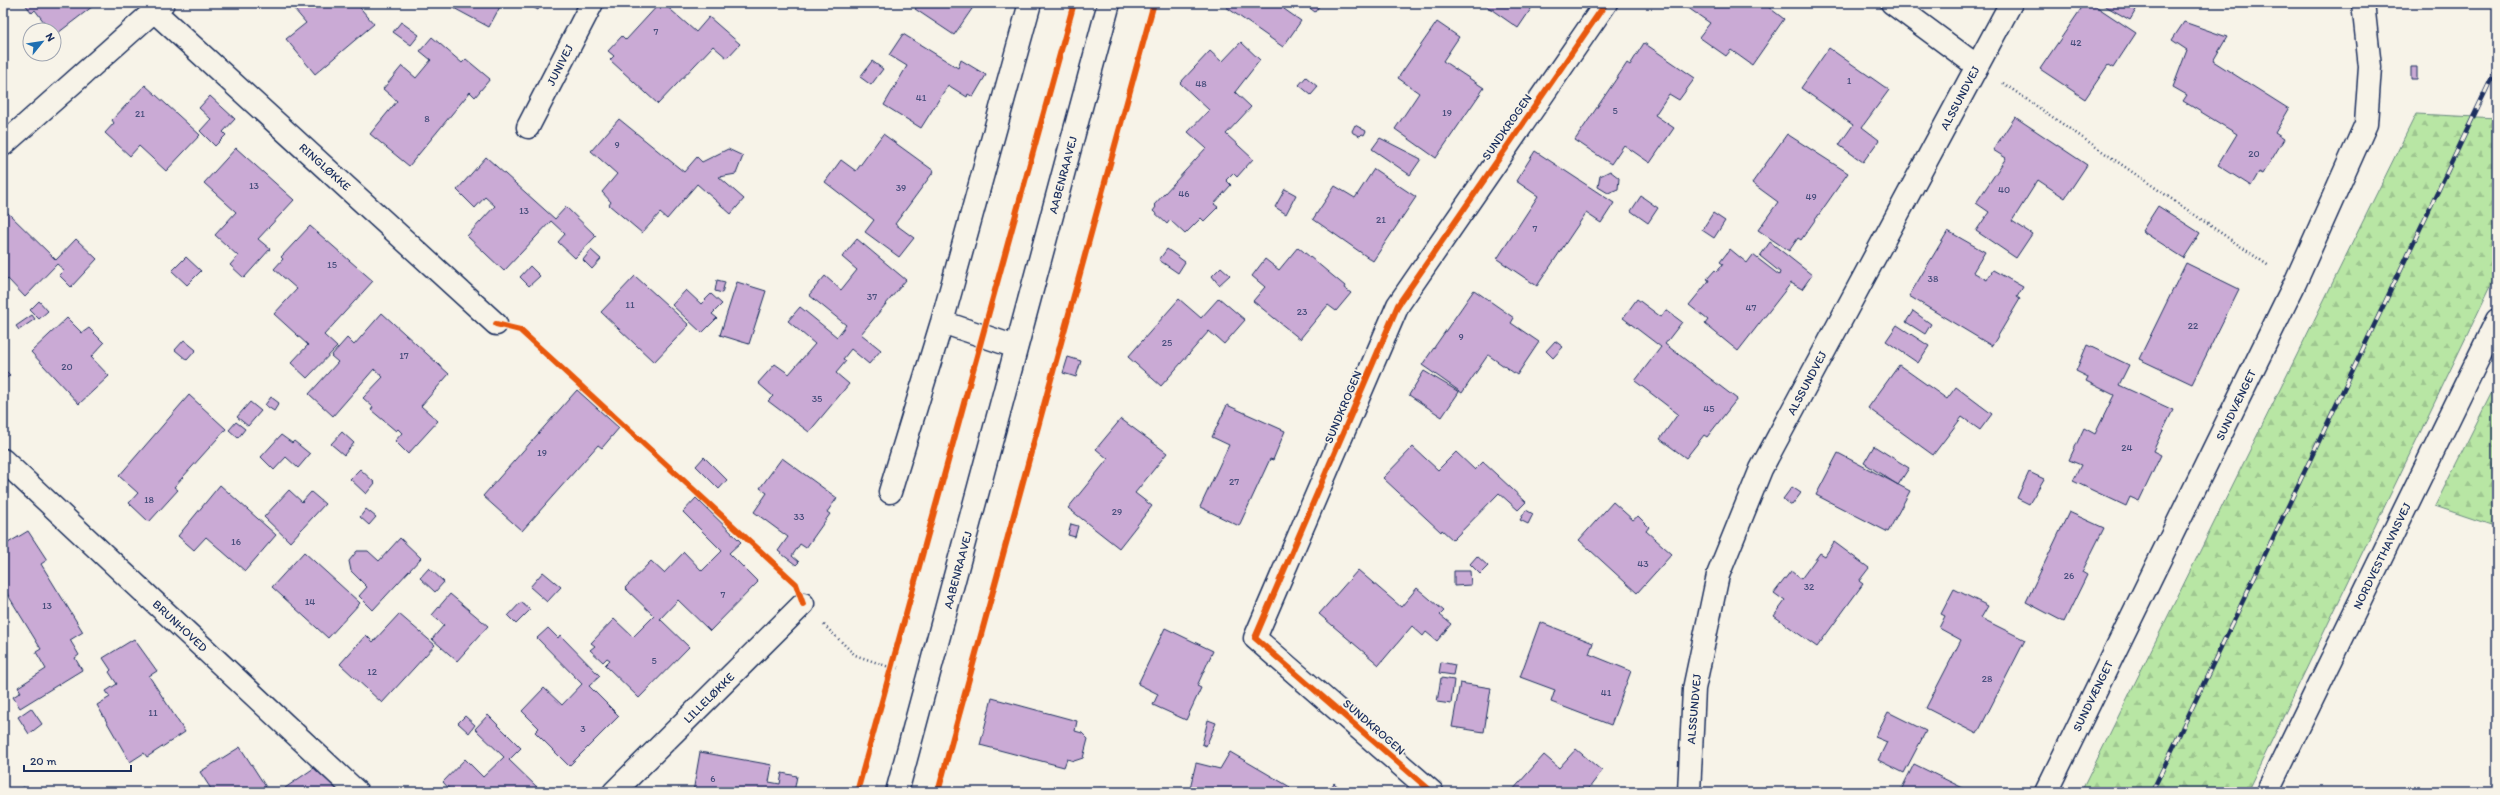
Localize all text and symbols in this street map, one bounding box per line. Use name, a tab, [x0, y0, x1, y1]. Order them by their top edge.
north arrow	[22, 22, 62, 62]
house number: 7	[654, 25, 659, 38]
text: N	[43, 31, 58, 44]
house number: 42	[2070, 36, 2082, 49]
street label: JUNIVEJ	[544, 42, 576, 88]
street label: ALSSUNDVEJ	[1937, 63, 1983, 132]
house number: 1	[1847, 74, 1852, 87]
house number: 48	[1195, 77, 1207, 90]
house number: 41	[916, 91, 927, 104]
street label: SUNDKROGEN	[1479, 91, 1535, 163]
house number: 5	[1612, 104, 1618, 117]
house number: 19	[1442, 106, 1452, 119]
house number: 21	[135, 107, 145, 120]
house number: 8	[424, 112, 430, 125]
street label: AABENRAAVEJ	[1046, 135, 1080, 215]
house number: 9	[614, 138, 620, 151]
street label: RINGLØKKE	[296, 140, 354, 194]
house number: 20	[2248, 147, 2260, 160]
house number: 13	[249, 179, 260, 192]
house number: 39	[896, 181, 906, 194]
house number: 40	[1998, 183, 2010, 196]
house number: 46	[1178, 187, 1190, 200]
house number: 49	[1805, 190, 1817, 203]
house number: 13	[519, 204, 530, 217]
house number: 21	[1376, 213, 1386, 226]
house number: 7	[1533, 222, 1538, 235]
house number: 15	[327, 258, 337, 271]
house number: 38	[1928, 272, 1939, 285]
house number: 37	[867, 290, 877, 303]
house number: 11	[625, 298, 635, 311]
house number: 47	[1746, 301, 1757, 314]
house number: 23	[1297, 305, 1308, 318]
house number: 22	[2188, 319, 2199, 332]
house number: 9	[1458, 330, 1464, 343]
house number: 25	[1162, 336, 1172, 349]
street label: ALSSUNDVEJ	[1784, 348, 1830, 417]
house number: 17	[399, 349, 409, 362]
house number: 20	[61, 360, 73, 373]
street label: SUNDVÆNGET	[2213, 367, 2259, 443]
street label: SUNDKROGEN	[1321, 369, 1365, 445]
house number: 35	[812, 392, 822, 405]
house number: 45	[1703, 402, 1715, 415]
house number: 24	[2121, 441, 2133, 454]
house number: 19	[537, 446, 547, 459]
house number: 27	[1229, 475, 1239, 488]
house number: 18	[144, 493, 155, 506]
street label: NORDVESTHAVNSVEJ	[2350, 500, 2414, 612]
house number: 29	[1112, 505, 1122, 518]
house number: 33	[794, 510, 805, 523]
street label: AABENRAAVEJ	[941, 530, 975, 610]
house number: 16	[231, 535, 241, 548]
house number: 43	[1637, 557, 1649, 570]
house number: 26	[2064, 569, 2074, 582]
house number: 32	[1804, 580, 1815, 593]
house number: 7	[721, 588, 726, 601]
house number: 14	[305, 595, 315, 608]
street label: BRUNHOVED	[150, 597, 210, 655]
house number: 13	[42, 599, 53, 612]
house number: 5	[651, 654, 657, 667]
street label: SUNDVÆNGET	[2070, 658, 2116, 734]
house number: 12	[367, 665, 378, 678]
street label: LILLELØKKE	[681, 670, 737, 726]
house number: 28	[1982, 672, 1993, 685]
street label: ALSSUNDVEJ	[1684, 673, 1704, 745]
house number: 41	[1601, 686, 1612, 699]
street label: SUNDKROGEN	[1340, 696, 1408, 758]
house number: 11	[148, 706, 158, 719]
house number: 3	[580, 722, 586, 735]
scale bar	[24, 747, 131, 773]
text: 20 m	[30, 754, 57, 768]
house number: 6	[710, 772, 716, 785]

